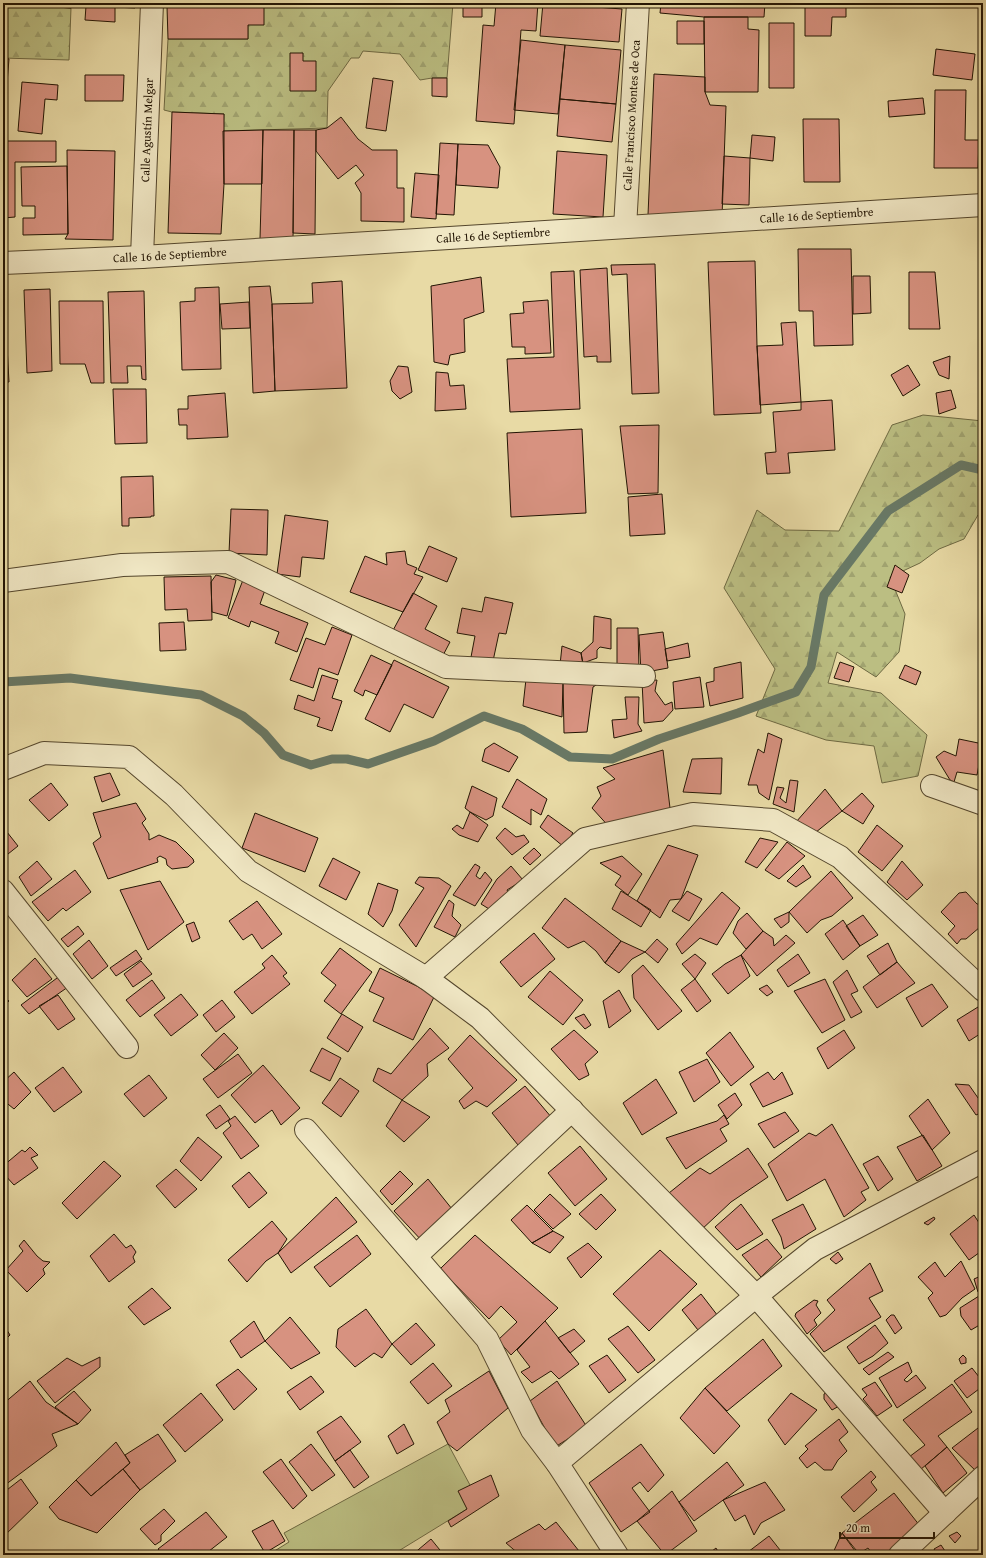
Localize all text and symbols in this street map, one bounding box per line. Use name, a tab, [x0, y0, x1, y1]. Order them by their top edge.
street label: Calle Francisco Montes de Oca	[618, 39, 644, 191]
street label: Calle Agustín Melgar	[136, 78, 157, 183]
street label: Calle 16 de Septiembre	[759, 203, 874, 227]
street label: Calle 16 de Septiembre	[436, 223, 551, 247]
street label: Calle 16 de Septiembre	[113, 243, 227, 266]
scale bar	[840, 1514, 934, 1540]
text: 20 m	[846, 1519, 870, 1536]

